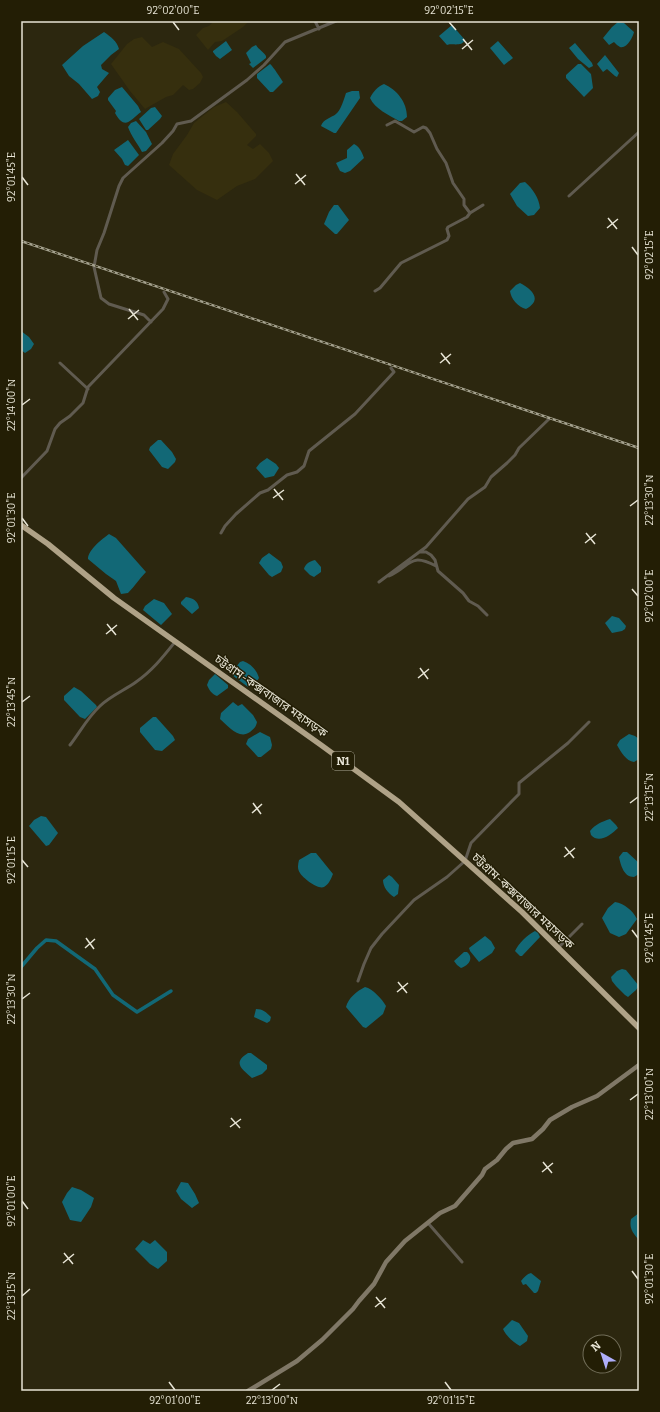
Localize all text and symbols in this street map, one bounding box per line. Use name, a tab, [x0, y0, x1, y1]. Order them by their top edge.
text: 92°02'00"E	[147, 5, 199, 17]
text: 92°02'15"E	[424, 5, 474, 17]
text: 92°01'45"E	[6, 152, 18, 202]
text: 92°02'15"E	[644, 230, 656, 280]
text: 22°14'00"N	[6, 379, 18, 431]
text: 22°13'30"N	[644, 474, 656, 526]
text: 92°01'30"E	[6, 493, 18, 543]
text: 92°02'00"E	[644, 570, 656, 622]
street label: চট্টগ্রাম-কক্সবাজার মহাসড়ক	[211, 650, 331, 740]
text: 22°13'45"N	[6, 677, 18, 727]
road number: N1	[332, 752, 354, 770]
text: 22°13'15"N	[644, 773, 656, 821]
text: 92°01'15"E	[6, 836, 18, 884]
street label: চট্টগ্রাম-কক্সবাজার মহাসড়ক	[468, 849, 578, 952]
text: 92°01'45"E	[644, 913, 656, 963]
text: 22°13'30"N	[6, 973, 18, 1025]
text: 22°13'00"N	[644, 1068, 656, 1120]
text: 92°01'00"E	[6, 1175, 18, 1227]
text: 92°01'30"E	[644, 1254, 656, 1304]
text: 22°13'15"N	[6, 1272, 18, 1320]
north arrow	[582, 1334, 622, 1374]
text: N	[589, 1339, 604, 1354]
text: 92°01'00"E	[149, 1395, 201, 1407]
text: 22°13'00"N	[246, 1395, 298, 1407]
text: 92°01'15"E	[427, 1395, 475, 1407]

